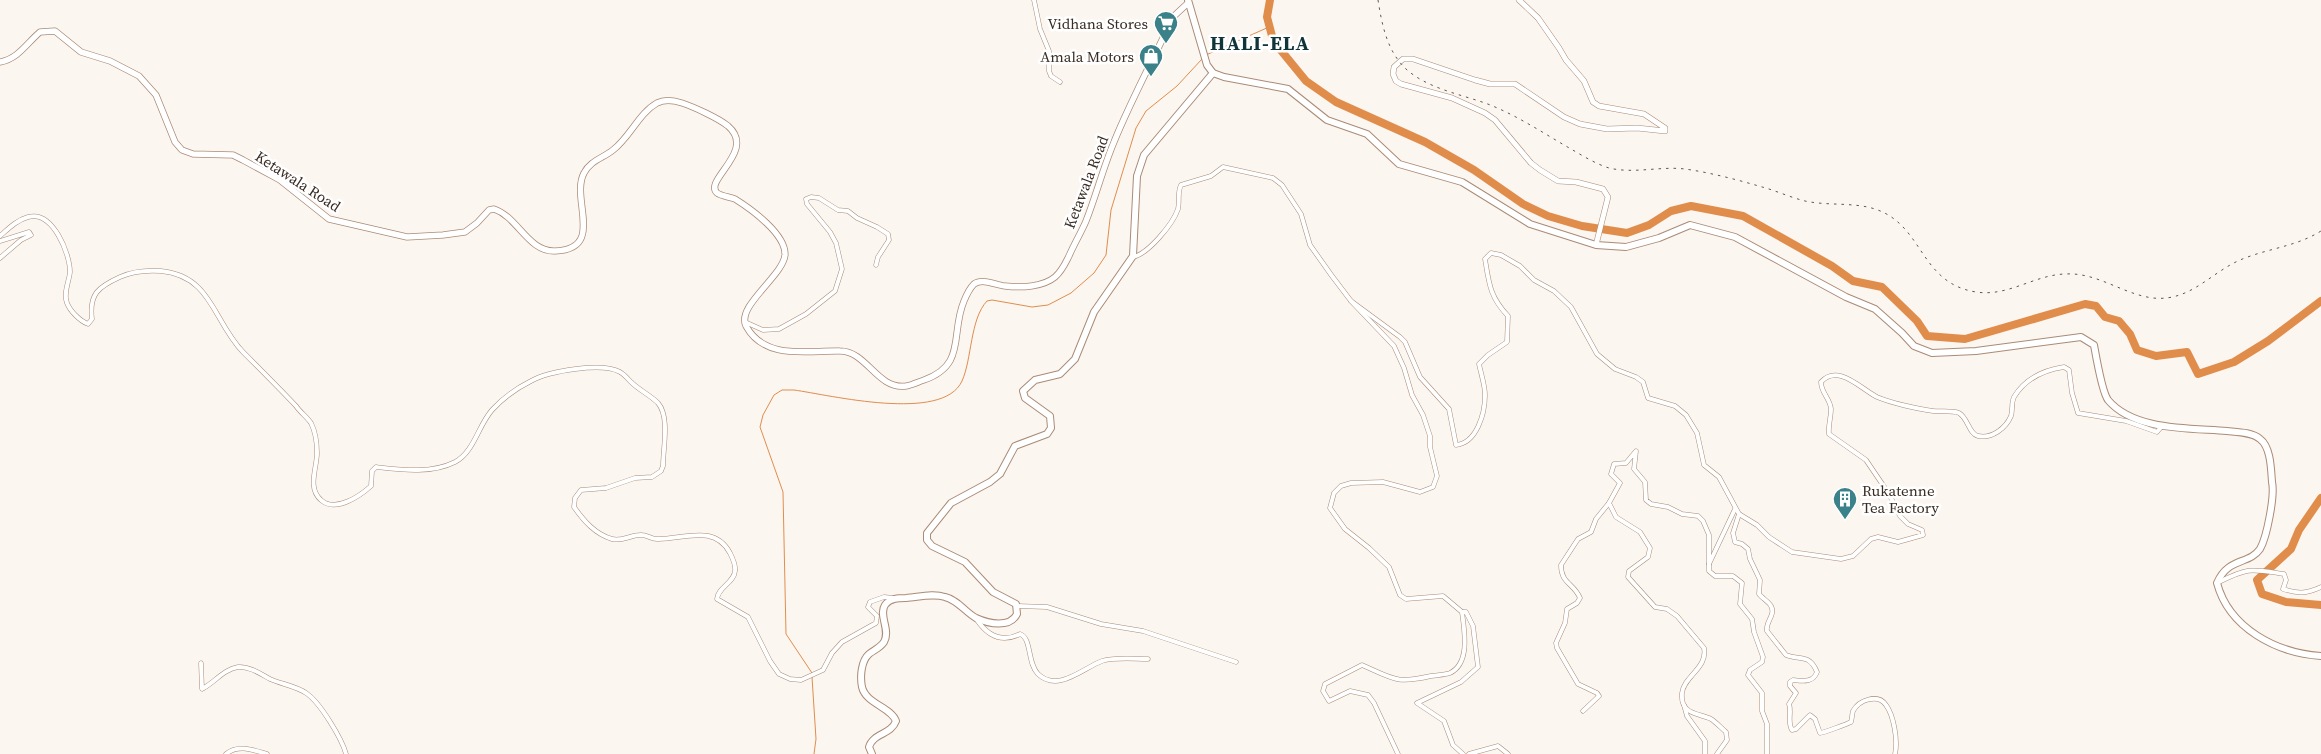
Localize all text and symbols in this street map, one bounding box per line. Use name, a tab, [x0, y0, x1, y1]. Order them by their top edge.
supermarket icon: Vidhana Stores	[1153, 10, 1179, 44]
place label: Vidhana Stores	[1048, 13, 1148, 34]
district label: HALI-ELA	[1210, 29, 1310, 57]
shop icon: Amala Motors	[1138, 43, 1164, 77]
place label: Amala Motors	[1040, 46, 1134, 67]
street label: Ketawala Road	[1059, 132, 1114, 231]
street label: Ketawala Road	[251, 146, 345, 217]
place label: Rukatenne Tea Factory	[1862, 480, 1939, 518]
building icon: Rukatenne Tea Factory	[1832, 486, 1858, 520]

